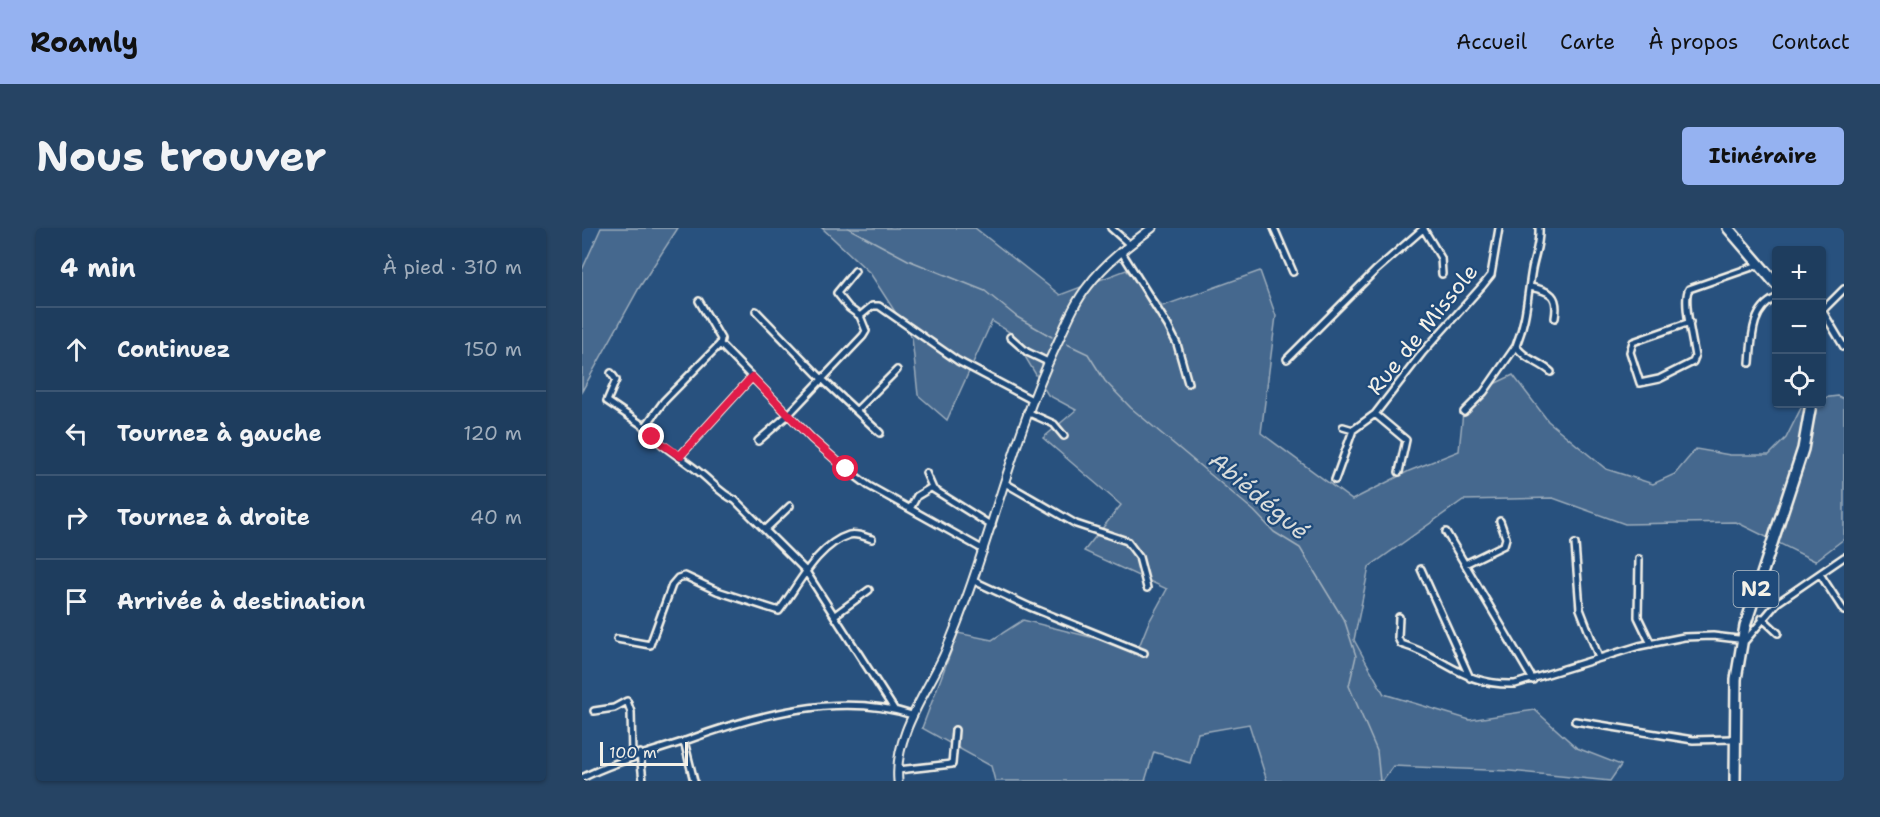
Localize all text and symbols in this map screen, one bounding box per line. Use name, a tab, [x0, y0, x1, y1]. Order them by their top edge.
text: Roamly	[30, 23, 138, 61]
text: Accueil	[1456, 28, 1527, 56]
text: Carte	[1560, 28, 1615, 56]
text: À propos	[1648, 28, 1738, 56]
text: Contact	[1771, 28, 1850, 56]
button: Itinéraire	[1682, 127, 1844, 185]
text: Nous trouver	[36, 128, 326, 184]
map controls	[1772, 246, 1826, 408]
button: +	[1772, 246, 1826, 300]
text: 4 min	[60, 250, 136, 285]
text: À pied · 310 m	[382, 254, 522, 280]
street label: Rue de Missole	[1360, 258, 1484, 401]
button: −	[1772, 300, 1826, 354]
icon: ahead	[60, 333, 93, 366]
text: Continuez	[117, 335, 230, 364]
text: 150 m	[464, 336, 522, 362]
button: locate	[1772, 354, 1826, 408]
icon: left	[60, 417, 93, 450]
text: Tournez à gauche	[117, 419, 322, 448]
text: 120 m	[463, 420, 522, 446]
route end	[638, 423, 664, 449]
water label: Abiédégué	[1202, 445, 1316, 547]
route start	[832, 455, 858, 481]
icon: right	[60, 501, 93, 534]
text: Tournez à droite	[117, 503, 310, 532]
text: 40 m	[470, 504, 522, 530]
road number: N2	[1734, 571, 1778, 607]
icon: arrive	[60, 585, 93, 618]
text: Arrivée à destination	[117, 587, 365, 616]
scale bar	[600, 739, 688, 766]
text: 100 m	[609, 742, 657, 763]

